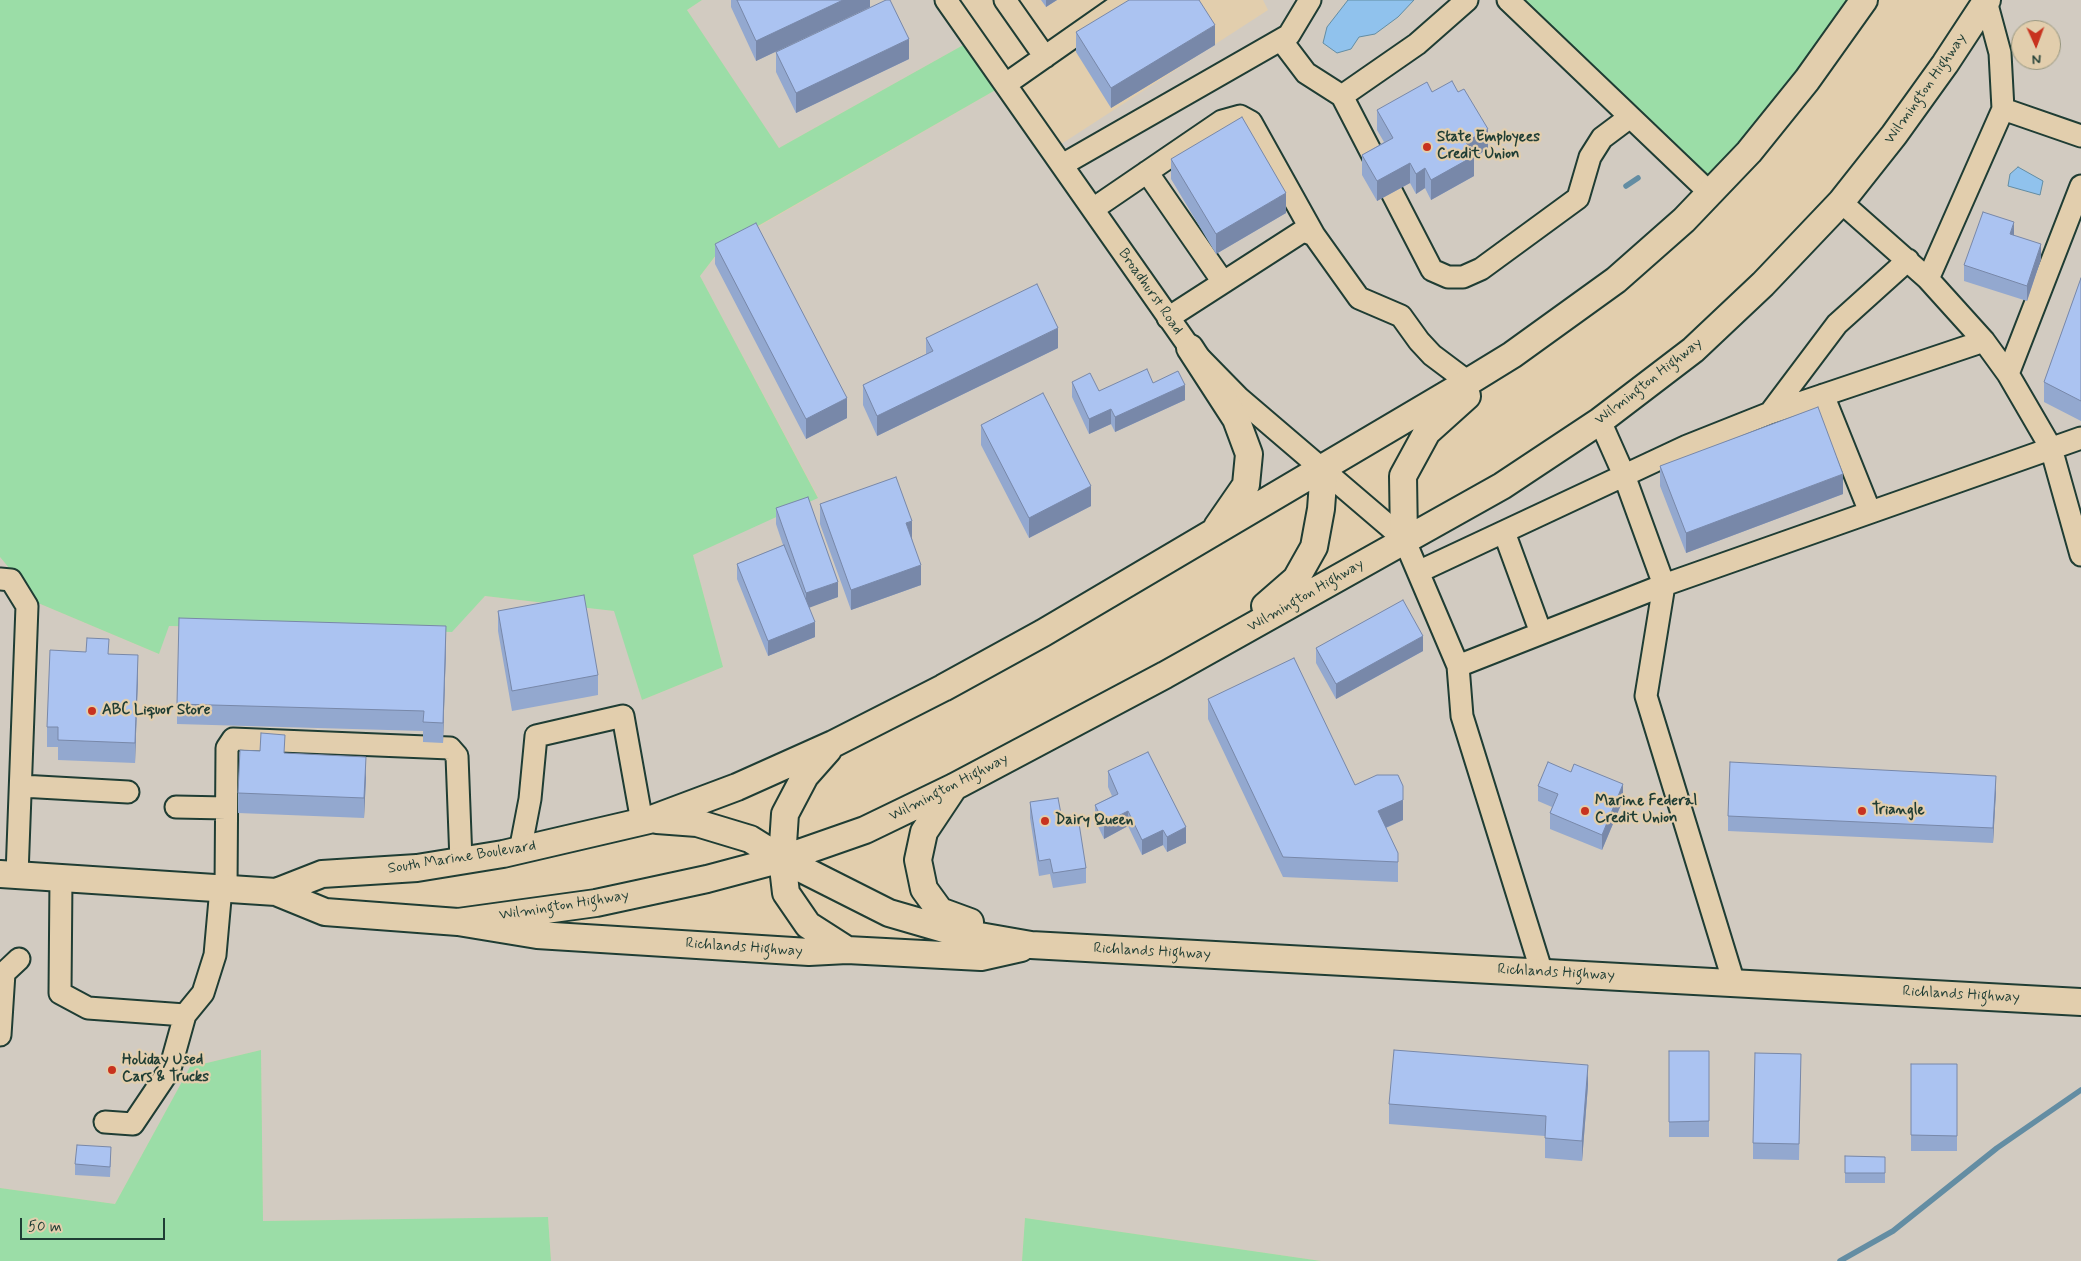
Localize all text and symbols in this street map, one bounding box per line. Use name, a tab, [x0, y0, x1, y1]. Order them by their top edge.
north arrow	[2011, 20, 2061, 70]
street label: Wilmington Highway	[1881, 30, 1971, 148]
text: N	[2032, 50, 2041, 68]
place label: State Employees Credit Union	[1437, 129, 1540, 164]
marker: State Employees Credit Union	[1421, 141, 1433, 153]
street label: Broadhurst Road	[1114, 245, 1186, 339]
street label: Wilmington Highway	[1592, 335, 1706, 429]
street label: Wilmington Highway	[1245, 555, 1367, 637]
place label: ABC Liquor Store	[102, 702, 211, 720]
marker: ABC Liquor Store	[86, 705, 98, 717]
street label: Wilmington Highway	[887, 750, 1011, 826]
place label: Marine Federal Credit Union	[1595, 793, 1697, 828]
place label: Triangle	[1872, 802, 1925, 820]
marker: Marine Federal Credit Union	[1579, 805, 1591, 817]
marker: Triangle	[1856, 805, 1868, 817]
place label: Dairy Queen	[1055, 812, 1133, 830]
marker: Dairy Queen	[1039, 815, 1051, 827]
street label: South Marine Boulevard	[387, 837, 537, 879]
street label: Wilmington Highway	[498, 887, 630, 925]
street label: Richlands Highway	[685, 935, 803, 961]
street label: Richlands Highway	[1093, 940, 1211, 964]
street label: Richlands Highway	[1497, 961, 1615, 985]
street label: Richlands Highway	[1902, 983, 2020, 1007]
place label: Holiday Used Cars & Trucks	[122, 1052, 209, 1087]
marker: Holiday Used Cars & Trucks	[106, 1064, 118, 1076]
scale bar	[22, 1208, 168, 1240]
text: 50 m	[28, 1217, 62, 1237]

